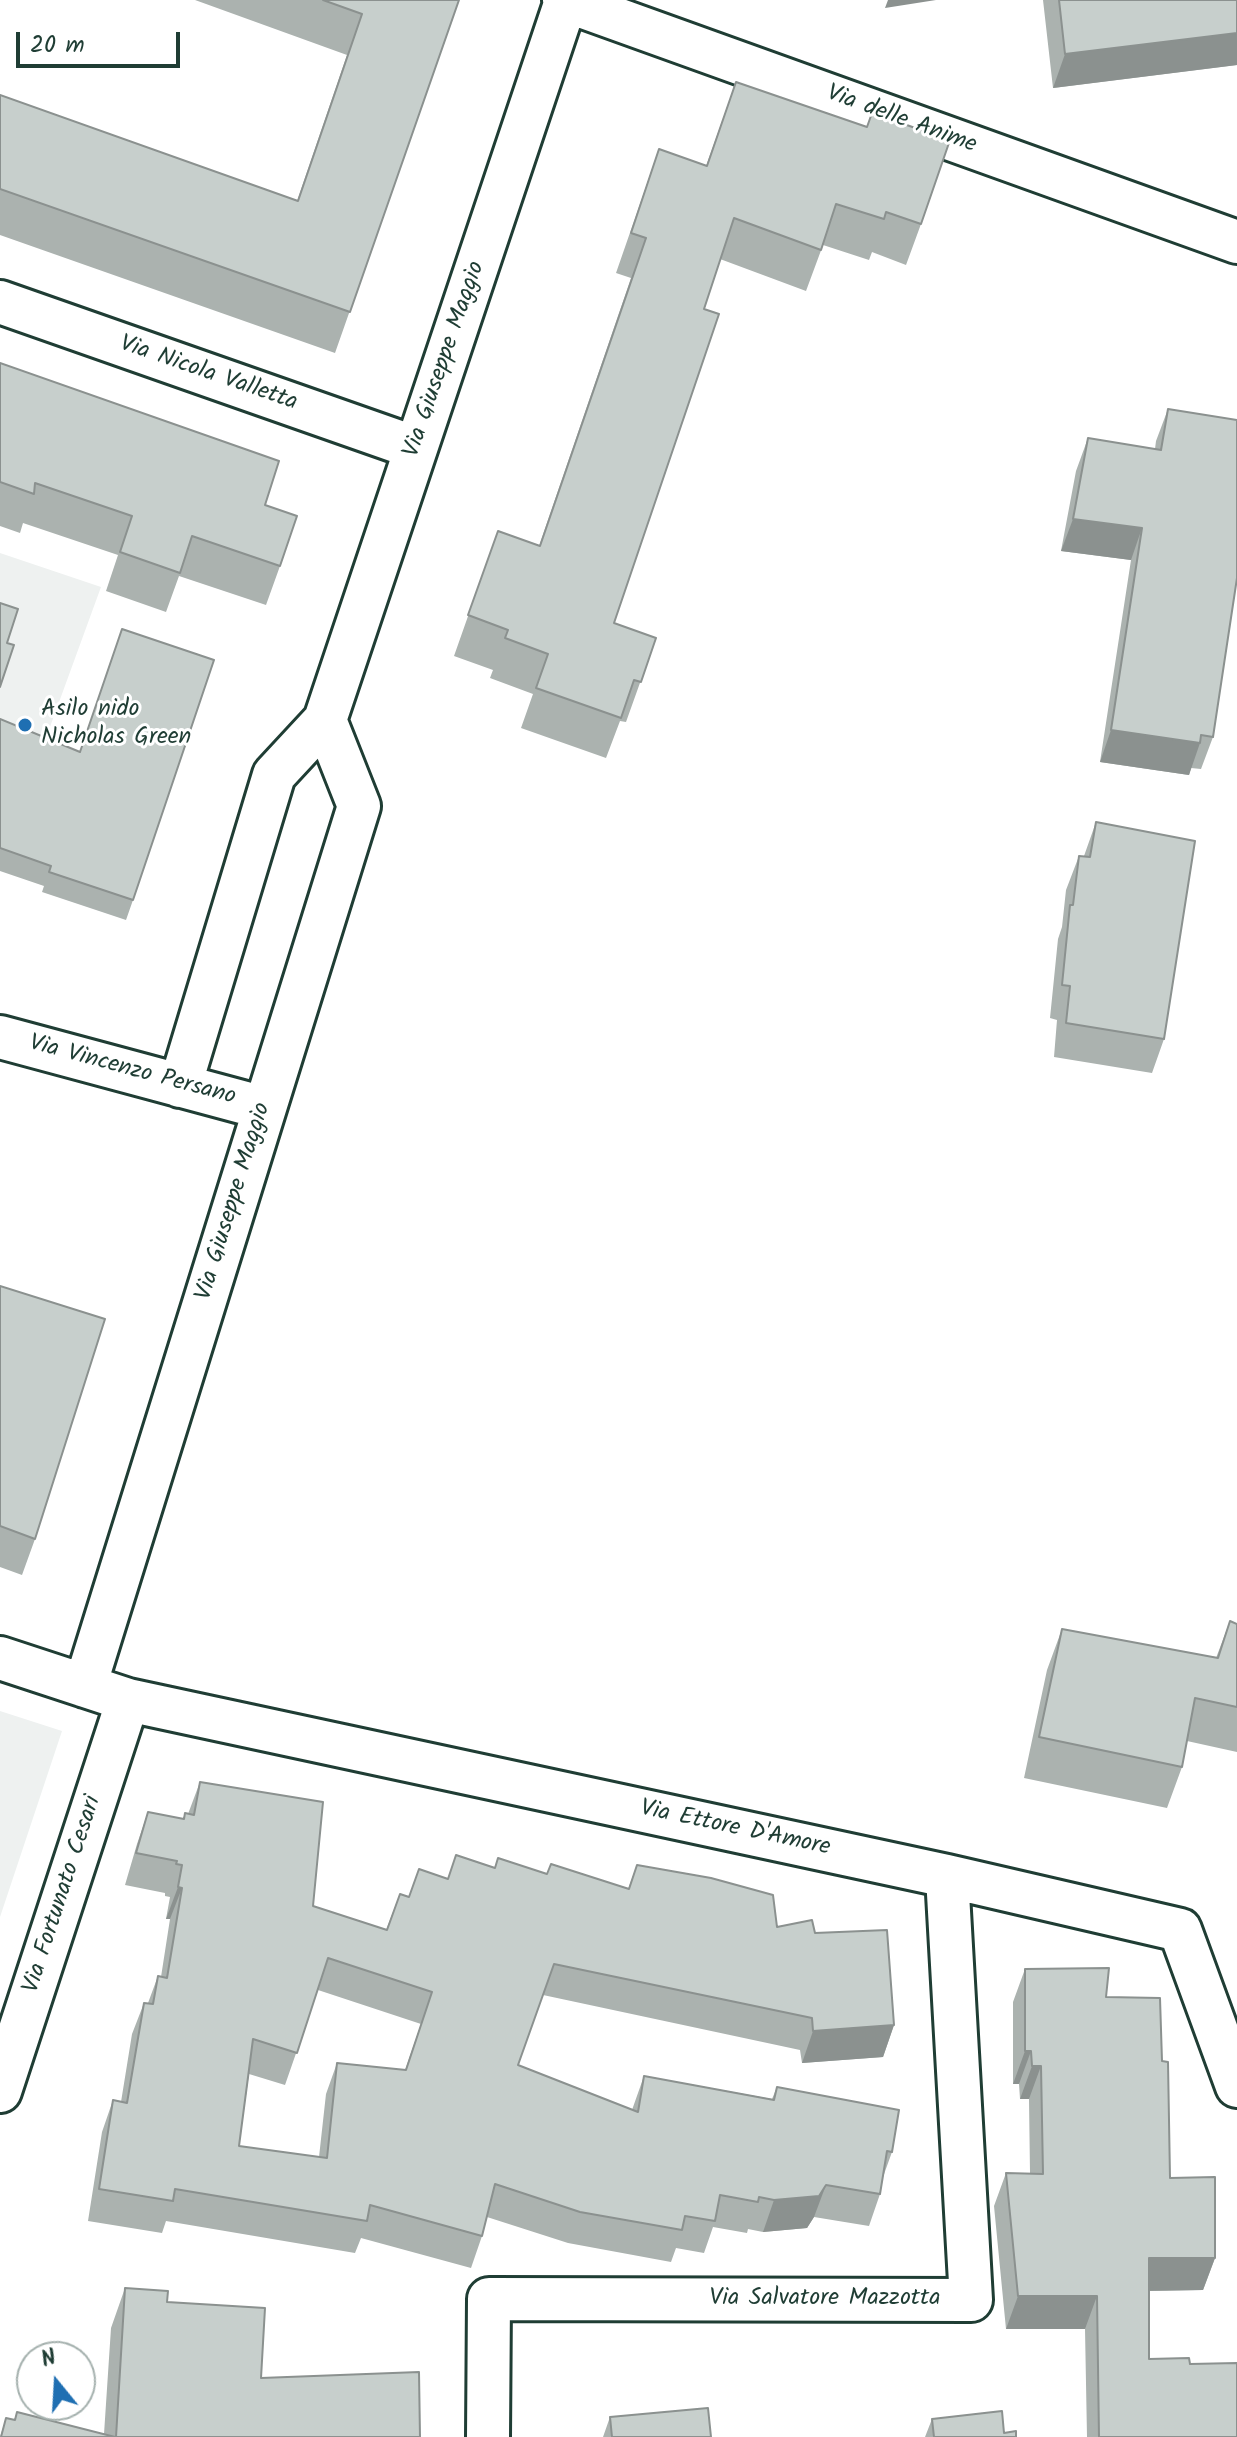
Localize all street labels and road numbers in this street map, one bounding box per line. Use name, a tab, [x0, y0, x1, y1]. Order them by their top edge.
street label: Via delle Anime	[822, 81, 980, 161]
street label: Via Giuseppe Maggio	[399, 258, 493, 462]
street label: Via Nicola Valletta	[115, 331, 301, 419]
street label: Via Vincenzo Persano	[25, 1031, 239, 1113]
street label: Via Giuseppe Maggio	[191, 1100, 279, 1304]
street label: Via Fortunato Cesari	[19, 1793, 109, 1997]
street label: Via Ettore D'Amore	[637, 1796, 833, 1864]
street label: Via Salvatore Mazzotta	[709, 2286, 941, 2314]

